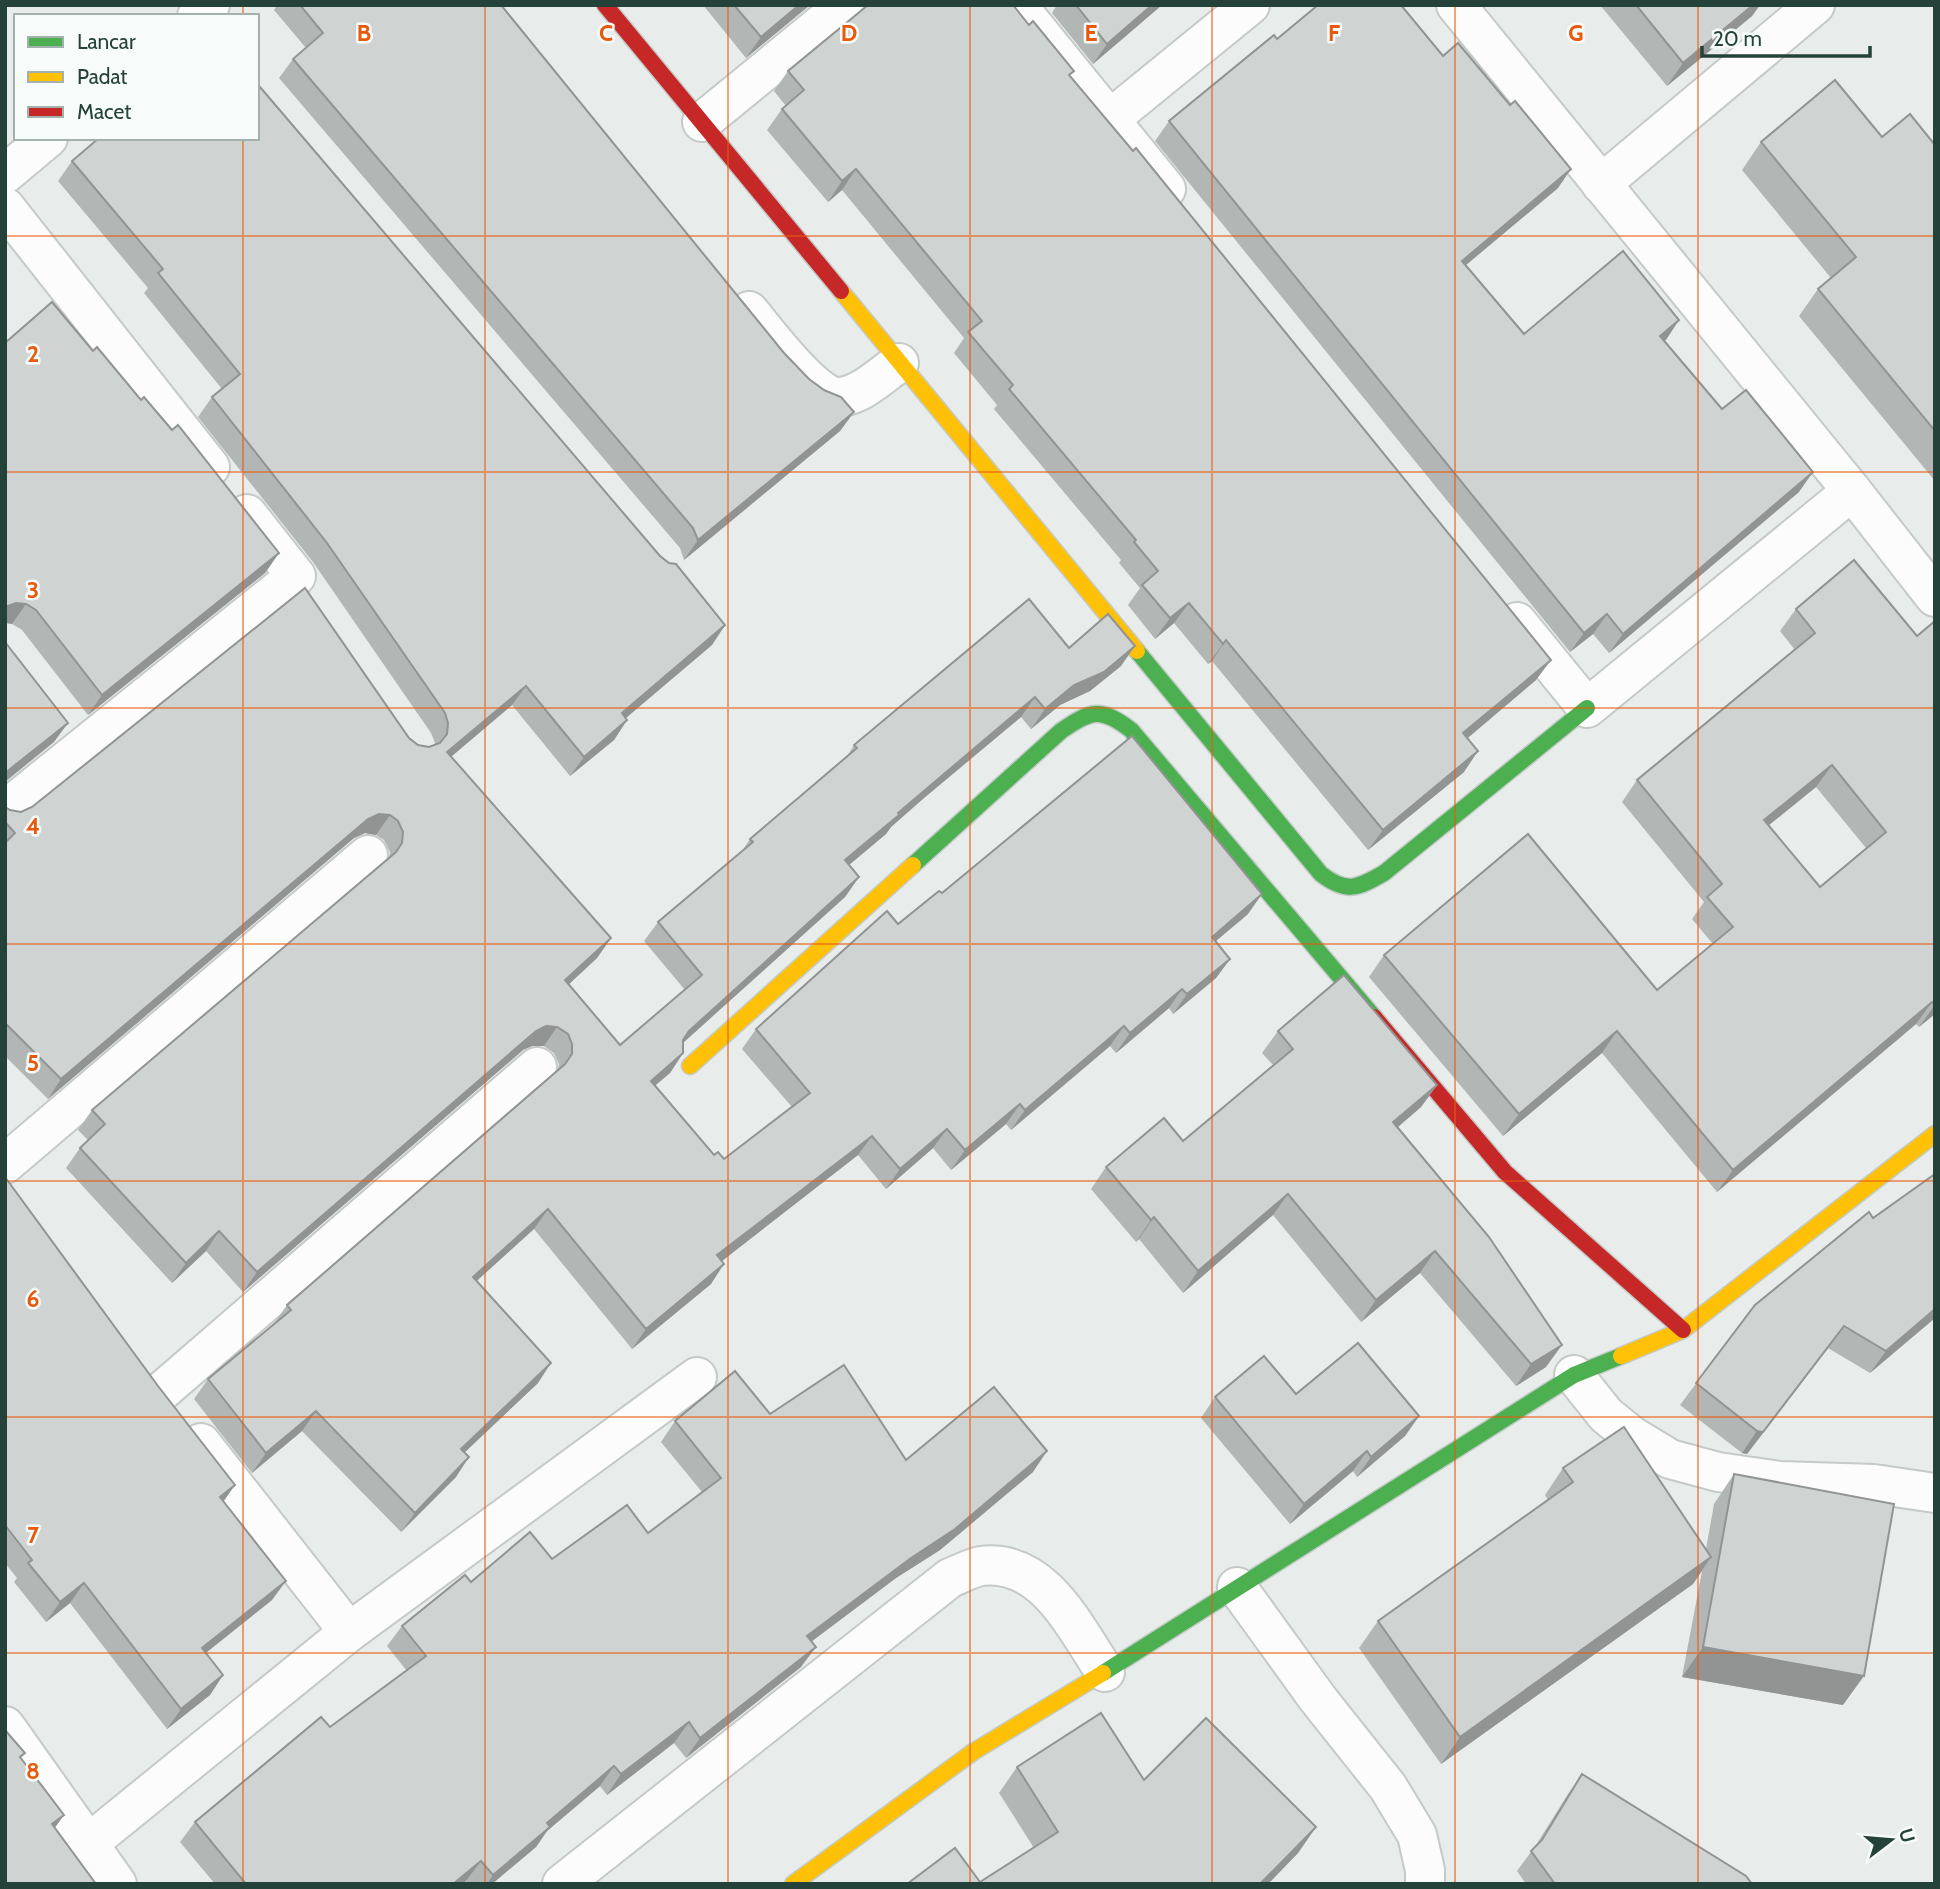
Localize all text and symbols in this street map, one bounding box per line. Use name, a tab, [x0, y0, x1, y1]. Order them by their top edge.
legend	[14, 14, 259, 140]
scale bar	[1702, 14, 1870, 58]
text: B	[357, 19, 371, 47]
text: C	[599, 19, 613, 47]
text: D	[841, 19, 857, 47]
text: E	[1084, 19, 1098, 47]
text: F	[1328, 19, 1340, 47]
text: G	[1568, 19, 1584, 47]
text: 20 m	[1713, 26, 1762, 51]
text: Lancar	[77, 29, 136, 54]
text: Padat	[77, 64, 127, 89]
text: Macet	[77, 99, 131, 124]
text: 2	[27, 340, 39, 368]
text: 3	[27, 576, 39, 604]
text: 4	[26, 812, 40, 840]
text: 5	[27, 1049, 39, 1077]
text: 6	[27, 1285, 39, 1313]
text: 7	[27, 1521, 39, 1549]
text: 8	[26, 1757, 40, 1785]
north arrow	[1856, 1805, 1926, 1875]
text: U	[1894, 1826, 1920, 1845]

